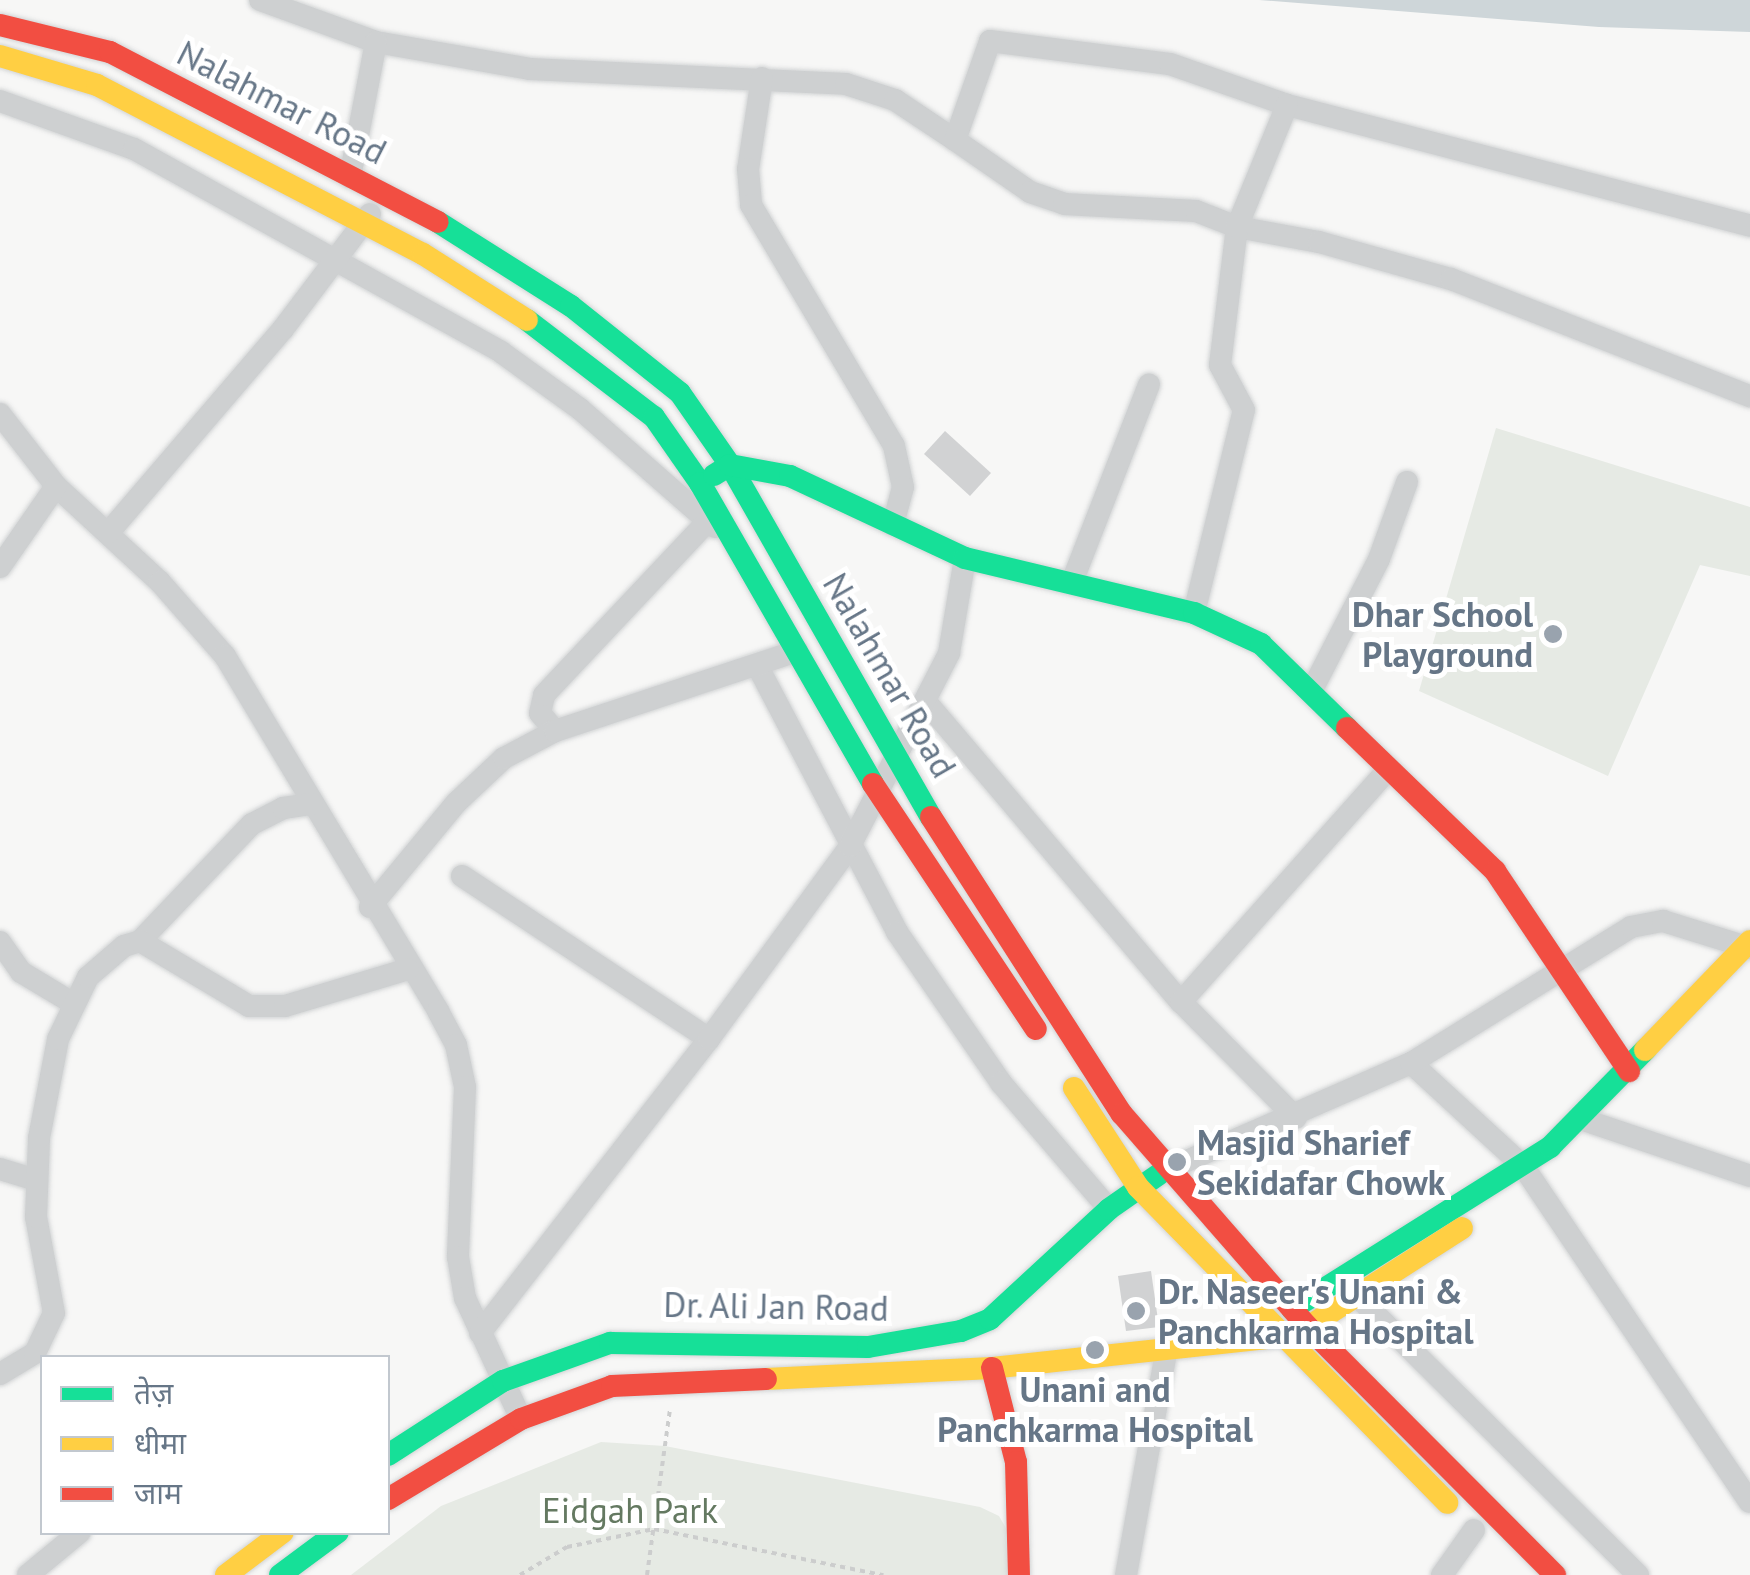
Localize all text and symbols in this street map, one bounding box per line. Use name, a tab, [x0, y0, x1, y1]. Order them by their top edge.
street label: Nalahmar Road	[171, 31, 393, 173]
street label: Nalahmar Road	[815, 565, 965, 785]
place label: Dhar School Playground	[1352, 593, 1533, 675]
marker: Dhar School Playground	[1542, 623, 1564, 645]
place label: Masjid Sharief Sekidafar Chowk	[1197, 1121, 1445, 1203]
marker: Masjid Sharief Sekidafar Chowk	[1166, 1151, 1188, 1173]
place label: Dr. Naseer's Unani & Panchkarma Hospital	[1158, 1270, 1473, 1352]
street label: Dr. Ali Jan Road	[661, 1283, 891, 1329]
marker: Dr. Naseer's Unani & Panchkarma Hospital	[1123, 1298, 1149, 1324]
marker: Unani and Panchkarma Hospital	[1082, 1337, 1108, 1363]
legend	[40, 1355, 390, 1535]
place label: Unani and Panchkarma Hospital	[937, 1368, 1253, 1450]
text: तेज़	[134, 1373, 173, 1412]
text: धीमा	[134, 1423, 186, 1462]
text: जाम	[134, 1473, 182, 1512]
park label: Eidgah Park	[542, 1489, 718, 1531]

